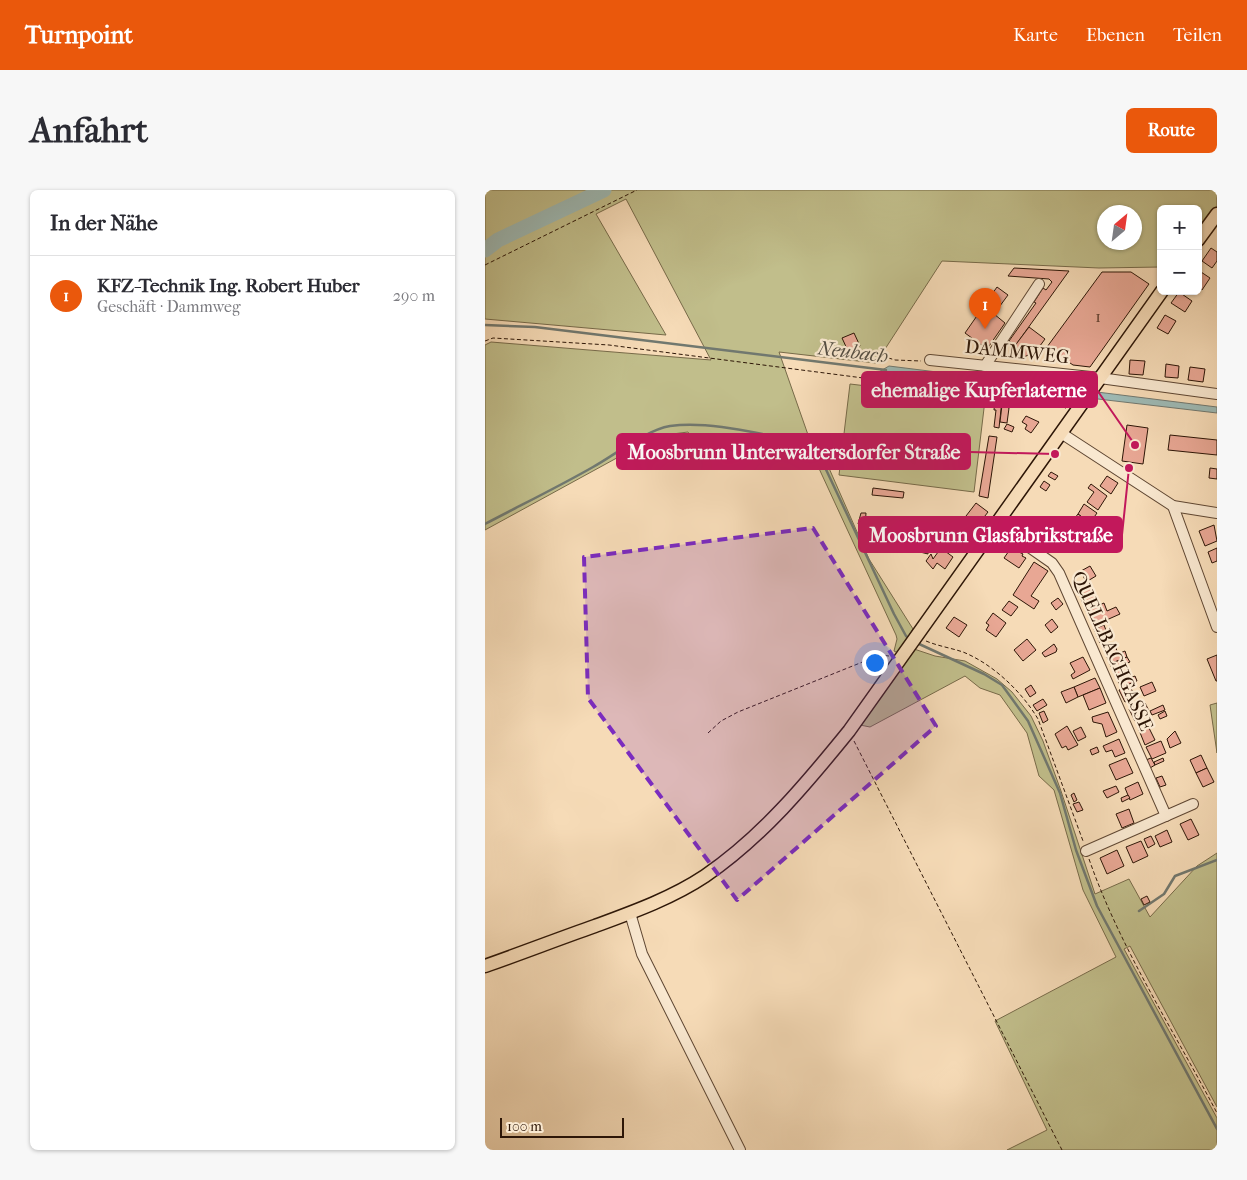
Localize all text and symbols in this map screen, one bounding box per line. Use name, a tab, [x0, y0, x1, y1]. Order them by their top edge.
text: Turnpoint	[25, 21, 133, 49]
text: Karte	[1013, 25, 1058, 46]
text: Ebenen	[1086, 25, 1145, 46]
text: Teilen	[1173, 25, 1222, 46]
button: Route	[1126, 108, 1217, 153]
text: Anfahrt	[30, 110, 148, 151]
north arrow	[1097, 205, 1142, 250]
map controls	[1157, 205, 1202, 295]
button: +	[1157, 205, 1202, 250]
text: In der Nähe	[50, 211, 158, 235]
button: −	[1157, 250, 1202, 295]
text: KFZ-Technik Ing. Robert Huber	[97, 275, 360, 297]
text: 1	[63, 286, 69, 305]
text: 290 m	[393, 286, 435, 305]
pin: 1	[969, 288, 1001, 329]
text: Geschäft · Dammweg	[97, 297, 241, 316]
house number: 1	[1095, 307, 1101, 326]
water label: Neubach	[816, 336, 889, 368]
street label: DAMMWEG	[964, 336, 1070, 368]
callout: ehemalige Kupferlaterne	[862, 372, 1097, 407]
text: ehemalige Kupferlaterne	[871, 379, 1087, 402]
callout: Moosbrunn Unterwaltersdorfer Straße	[617, 434, 970, 469]
text: Moosbrunn Unterwaltersdorfer Straße	[627, 441, 961, 464]
callout: Moosbrunn Glasfabrikstraße	[859, 517, 1122, 552]
text: Moosbrunn Glasfabrikstraße	[868, 524, 1113, 547]
street label: QUELLBACHGASSE	[1067, 568, 1157, 735]
your location	[862, 650, 888, 676]
scale bar	[500, 1115, 624, 1138]
text: 100 m	[507, 1118, 542, 1135]

